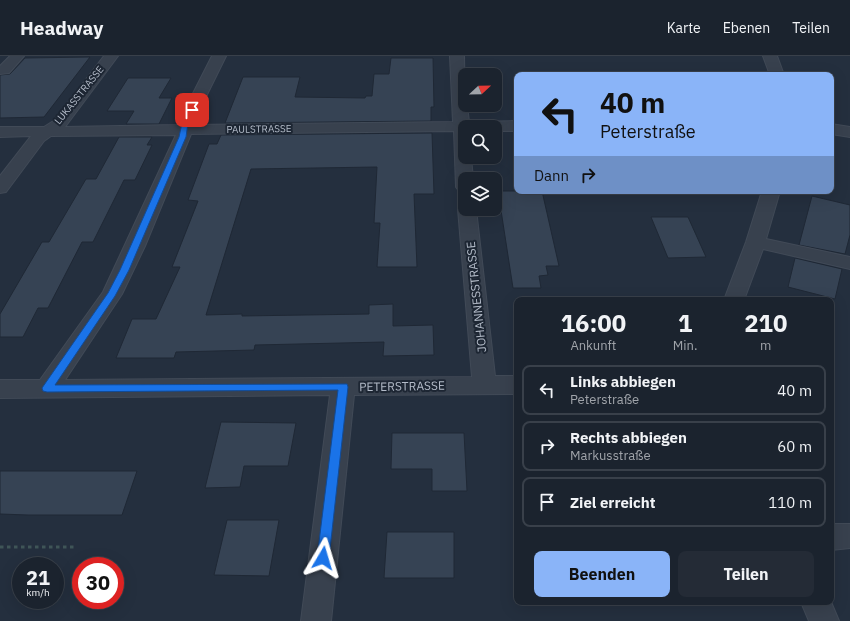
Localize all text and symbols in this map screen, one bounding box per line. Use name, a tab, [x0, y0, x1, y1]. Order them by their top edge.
text: Headway	[20, 16, 103, 40]
text: Karte	[667, 19, 701, 37]
text: Ebenen	[723, 19, 770, 37]
text: Teilen	[792, 19, 830, 37]
street label: LUKASSTRASSE	[51, 63, 107, 127]
north arrow	[458, 68, 502, 112]
map controls	[458, 68, 502, 216]
text: 40 m	[600, 84, 665, 121]
icon: left	[534, 88, 586, 140]
pin	[175, 93, 209, 127]
icon: arrive	[181, 99, 203, 121]
button: search	[458, 120, 502, 164]
text: Peterstraße	[600, 120, 696, 143]
street label: PAULSTRASSE	[226, 122, 292, 136]
icon: right	[577, 164, 599, 186]
text: Dann	[534, 166, 569, 185]
button: layers	[458, 172, 502, 216]
street label: JOHANNESSTRASSE	[463, 241, 489, 353]
text: 16:00	[561, 307, 626, 339]
text: 1	[678, 307, 692, 339]
text: 210	[744, 307, 787, 339]
text: Ankunft	[570, 337, 616, 354]
text: Min.	[673, 337, 698, 354]
text: m	[760, 337, 771, 354]
text: Links abbiegen	[570, 372, 676, 391]
street label: PETERSTRASSE	[359, 378, 445, 394]
icon: left	[536, 379, 558, 401]
text: 40 m	[777, 381, 812, 400]
text: Peterstraße	[570, 391, 639, 408]
text: Rechts abbiegen	[570, 428, 687, 447]
icon: right	[536, 435, 558, 457]
text: 60 m	[777, 437, 812, 456]
text: Markusstraße	[570, 447, 651, 464]
icon: arrive	[536, 491, 558, 513]
text: Ziel erreicht	[570, 493, 656, 512]
text: 110 m	[768, 493, 812, 512]
position arrow	[302, 537, 344, 579]
button: Beenden	[534, 551, 670, 597]
button: Teilen	[678, 551, 814, 597]
speed limit sign: 30	[72, 557, 124, 609]
text: 21	[26, 564, 50, 591]
text: km/h	[26, 586, 50, 599]

